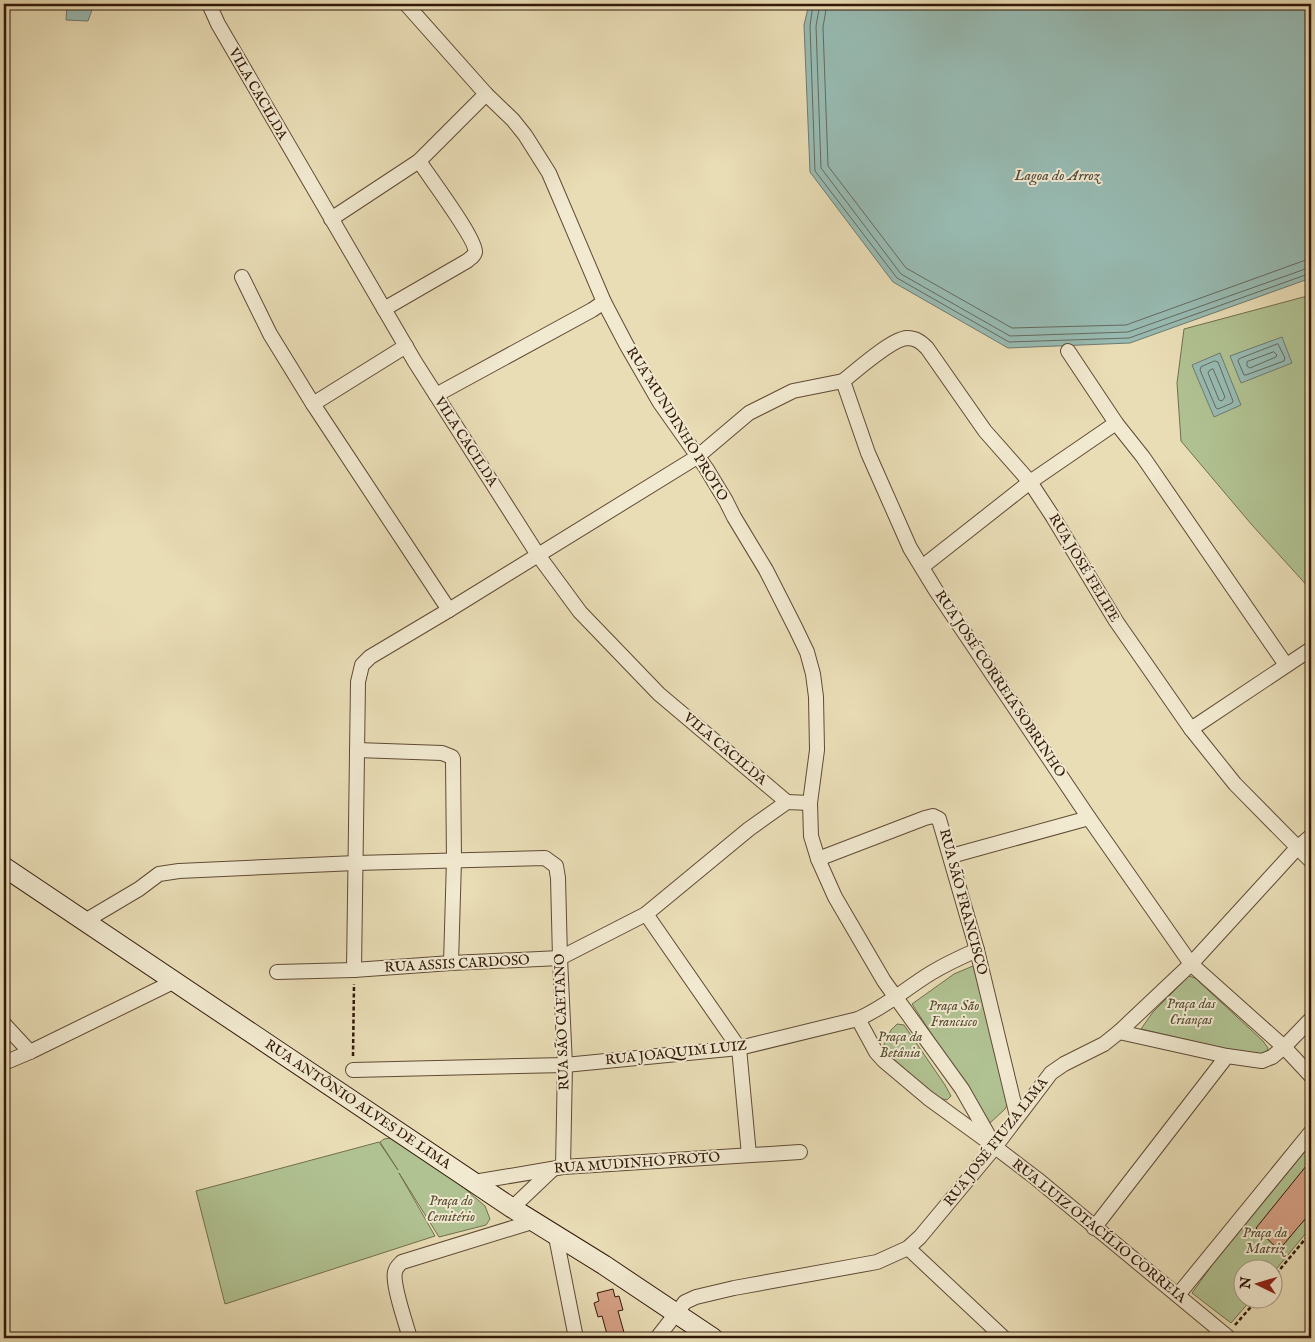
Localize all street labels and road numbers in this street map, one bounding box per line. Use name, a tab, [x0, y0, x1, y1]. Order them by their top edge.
street label: VILA CACILDA	[224, 44, 292, 144]
street label: RUA MUNDINHO PROTO	[622, 344, 732, 505]
street label: VILA CACILDA	[430, 393, 502, 491]
street label: RUA JOSÉ FELIPE	[1045, 510, 1124, 626]
street label: RUA JOSÉ CORREIA SOBRINHO	[931, 586, 1071, 781]
street label: VILA CACILDA	[679, 708, 771, 789]
street label: RUA SÃO FRANCISCO	[935, 827, 992, 977]
street label: RUA ASSIS CARDOSO	[384, 951, 531, 977]
street label: RUA SÃO CAETANO	[550, 953, 573, 1091]
street label: RUA ANTÔNIO ALVES DE LIMA	[261, 1036, 455, 1174]
street label: RUA JOAQUIM LUIZ	[604, 1037, 748, 1069]
street label: RUA JOSÉ FIUZA LIMA	[939, 1073, 1052, 1210]
street label: RUA MUDINHO PROTO	[553, 1148, 721, 1178]
street label: RUA LUIZ OTACÍLIO CORREIA	[1008, 1154, 1191, 1307]

